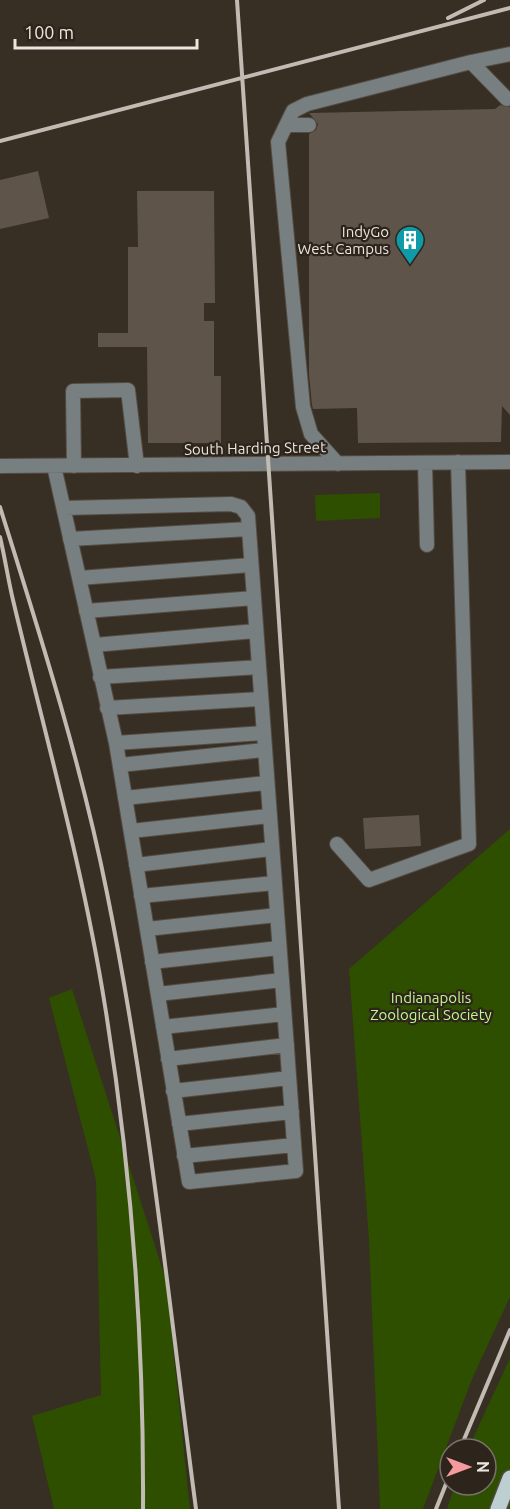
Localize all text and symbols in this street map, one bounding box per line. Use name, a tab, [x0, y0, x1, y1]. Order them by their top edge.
scale bar	[15, 12, 196, 50]
text: 100 m	[24, 22, 74, 42]
place label: IndyGo West Campus	[298, 223, 389, 257]
building icon: IndyGo West Campus	[394, 224, 426, 266]
street label: South Harding Street	[184, 438, 326, 458]
park label: Indianapolis Zoological Society	[370, 989, 492, 1023]
north arrow	[438, 1437, 498, 1497]
text: N	[474, 1461, 492, 1473]

